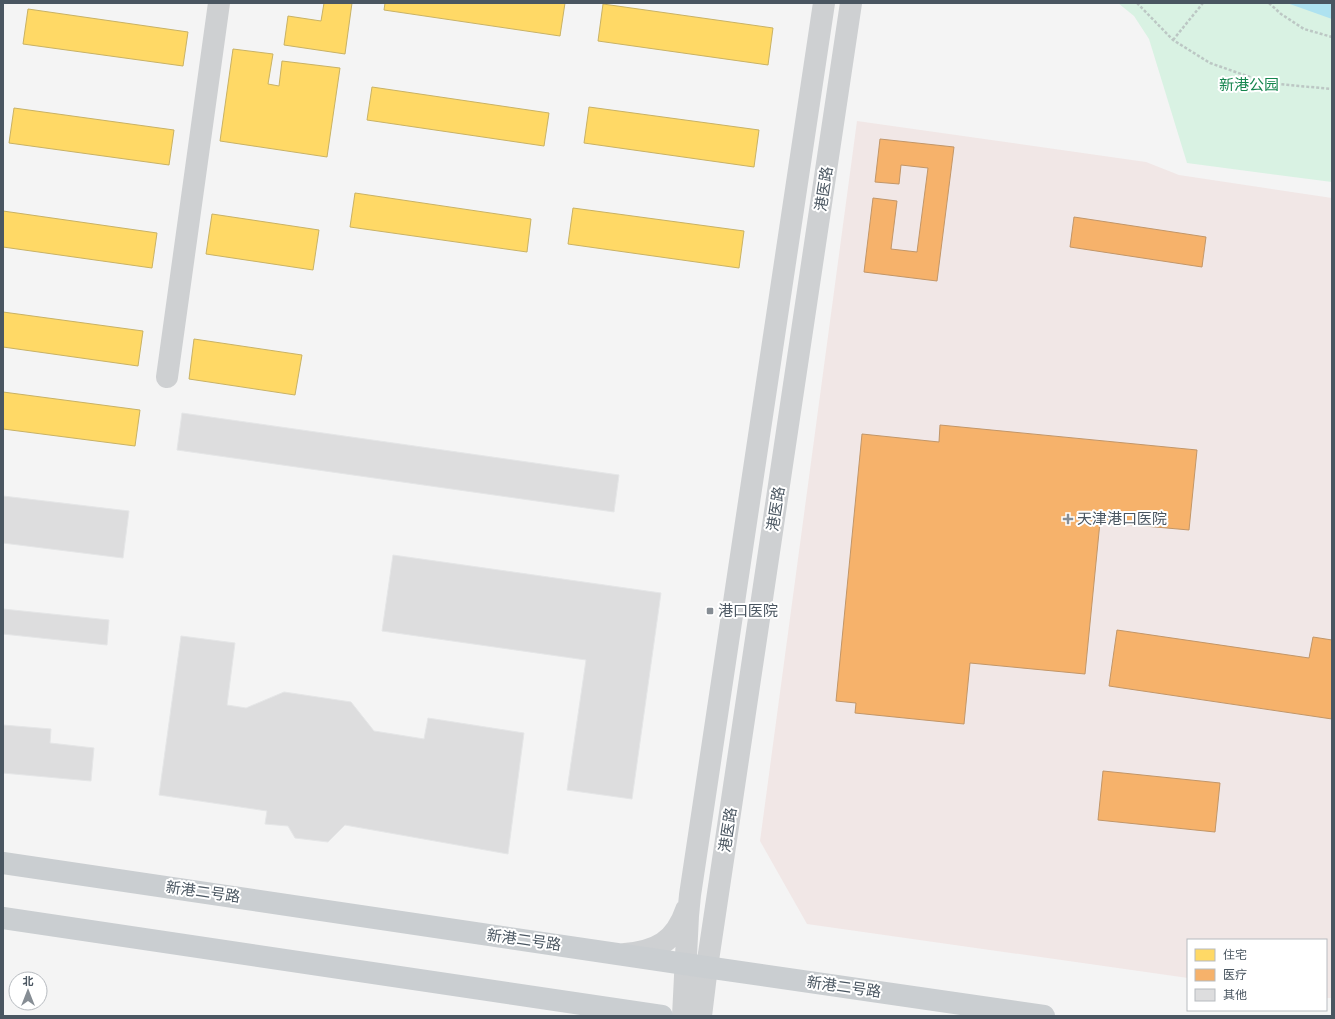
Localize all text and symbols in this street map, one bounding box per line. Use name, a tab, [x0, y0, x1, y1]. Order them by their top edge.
park label: 新港公园	[1219, 76, 1279, 94]
street label: 港医路	[812, 165, 836, 213]
street label: 港医路	[764, 485, 788, 533]
place label: 天津港口医院	[1077, 510, 1167, 528]
marker: 天津港口医院	[1062, 513, 1074, 525]
place label: 港口医院	[718, 602, 778, 620]
marker: 港口医院	[705, 606, 715, 616]
street label: 港医路	[716, 806, 740, 854]
street label: 新港二号路	[165, 878, 241, 906]
street label: 新港二号路	[486, 926, 562, 954]
legend	[1187, 939, 1327, 1011]
text: 住宅	[1223, 948, 1247, 962]
text: 医疗	[1223, 968, 1247, 982]
north arrow	[8, 971, 48, 1011]
street label: 新港二号路	[806, 973, 882, 1001]
text: 北	[23, 975, 34, 988]
text: 其他	[1223, 988, 1247, 1002]

